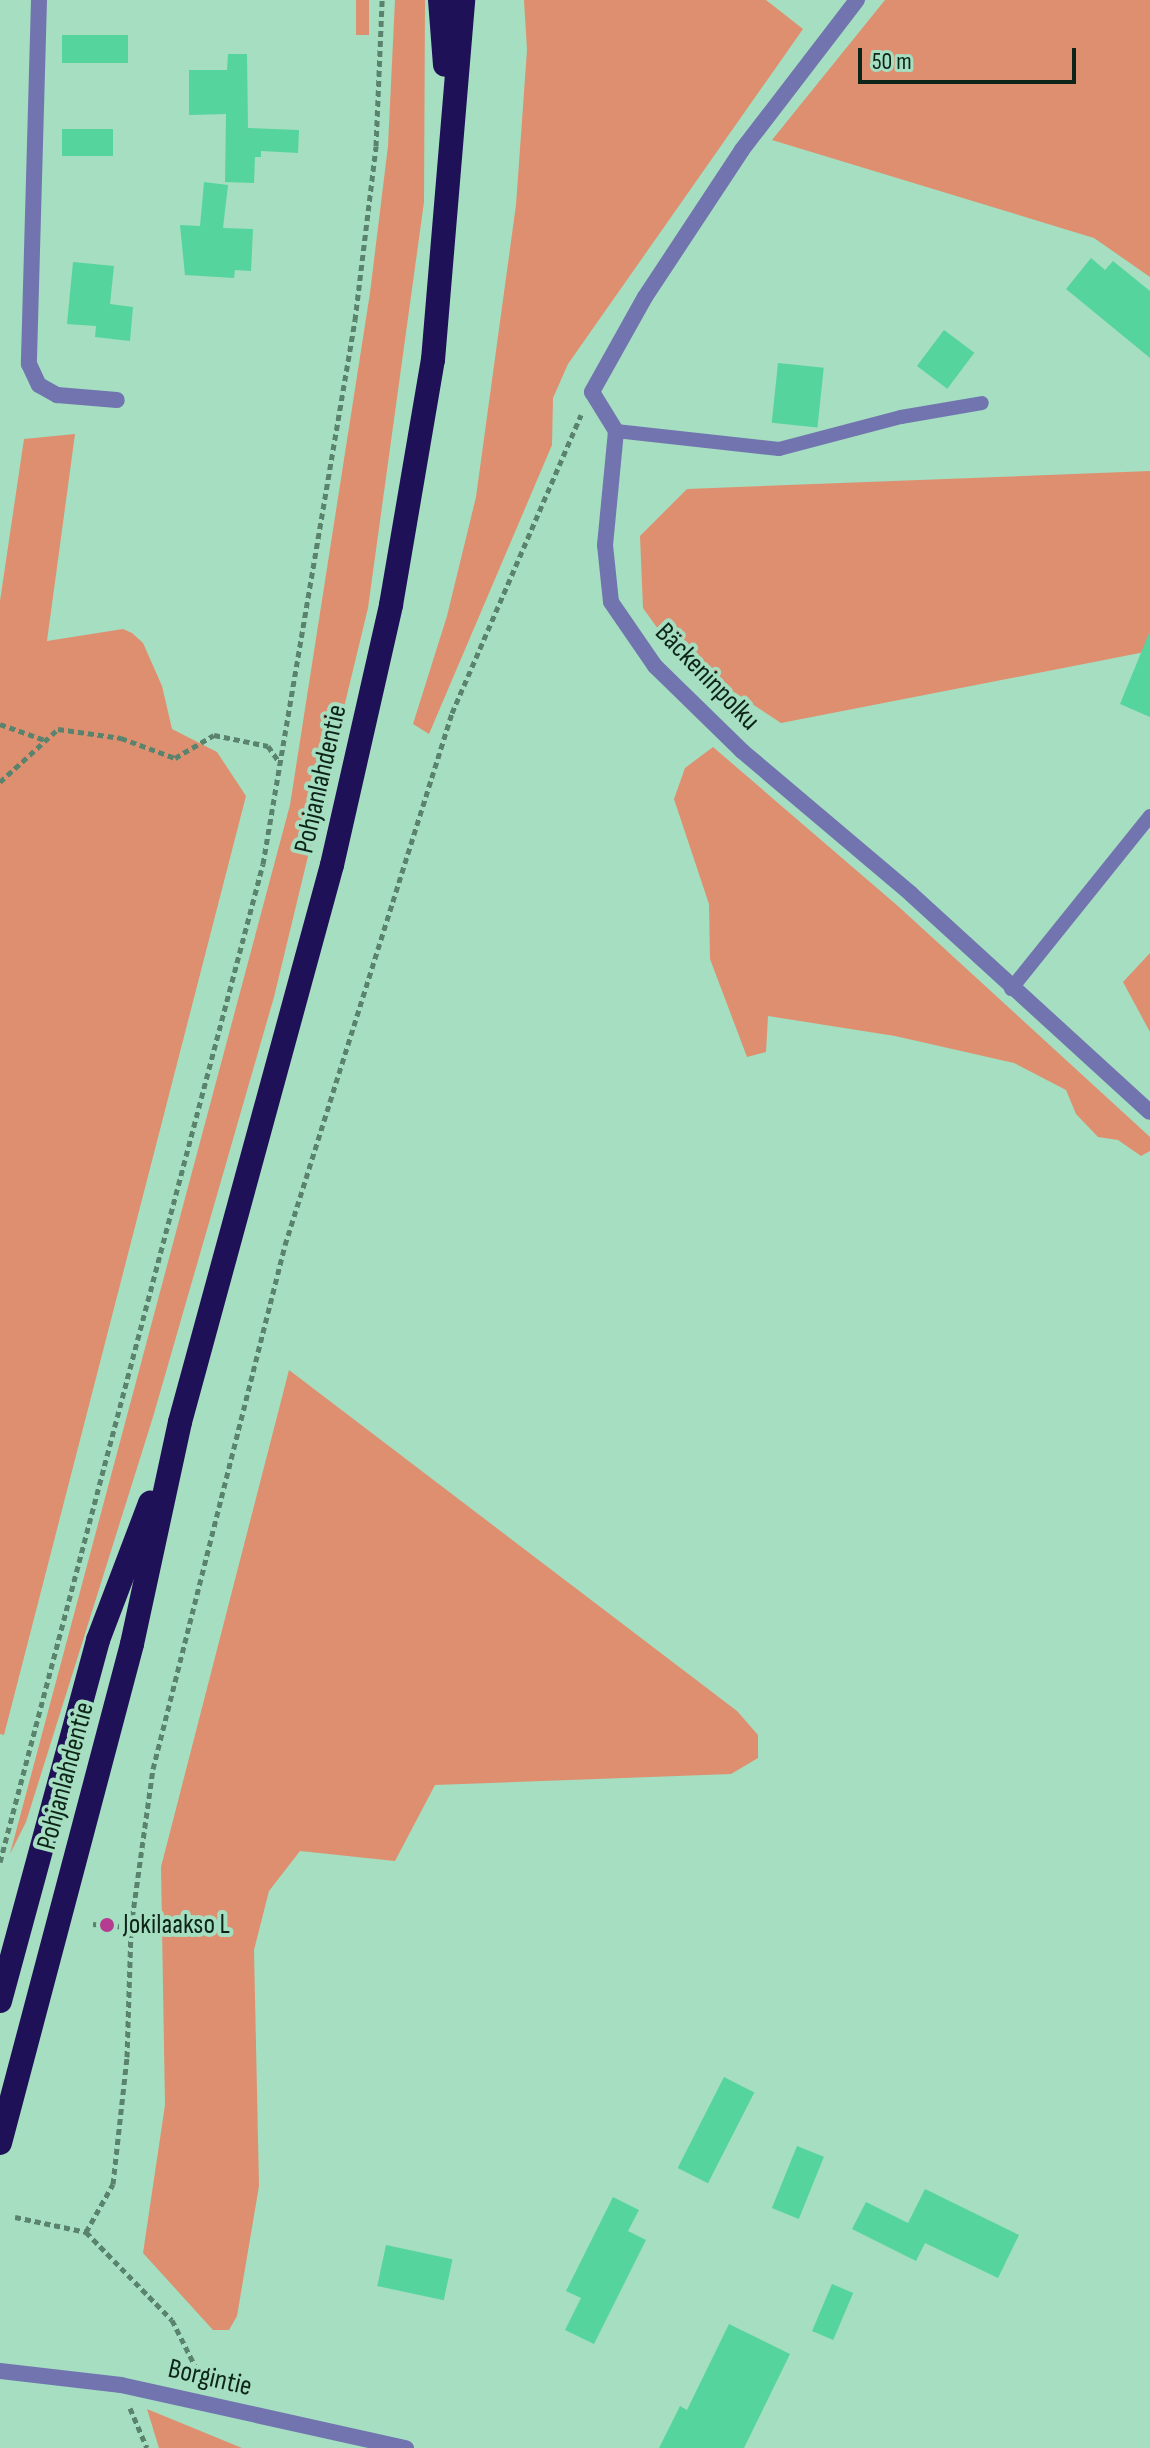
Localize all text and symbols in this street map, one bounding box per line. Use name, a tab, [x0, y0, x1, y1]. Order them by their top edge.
scale bar	[862, 32, 1080, 82]
text: 50 m	[872, 47, 912, 76]
street label: Bäckeninpolku	[648, 616, 766, 738]
street label: Pohjanlahdentie	[288, 702, 354, 856]
street label: Pohjanlahdentie	[30, 1699, 102, 1853]
place label: Jokilaakso L	[123, 1908, 230, 1942]
marker: Jokilaakso L	[98, 1916, 116, 1934]
street label: Borgintie	[165, 2352, 255, 2404]

